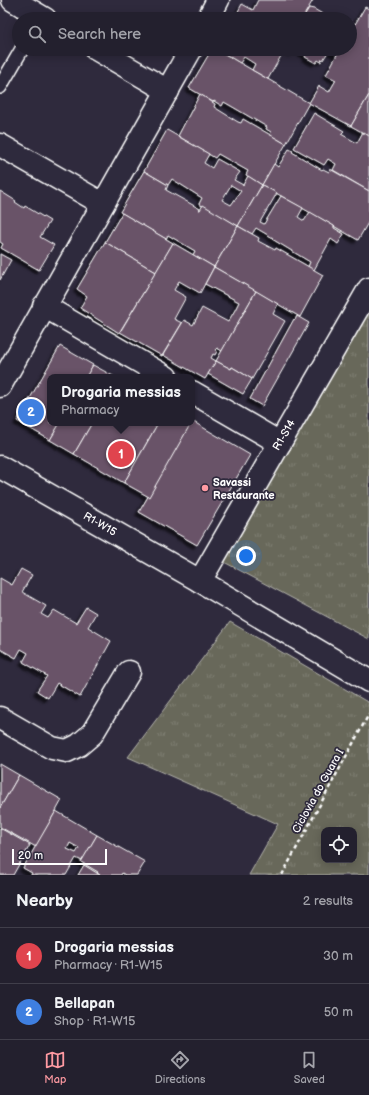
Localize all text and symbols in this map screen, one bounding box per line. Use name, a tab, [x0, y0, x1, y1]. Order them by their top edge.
search box	[12, 12, 357, 56]
icon: search	[26, 23, 48, 45]
text: Search here	[58, 25, 141, 44]
popup	[47, 374, 195, 426]
text: Drogaria messias	[61, 383, 181, 402]
pin: 2	[18, 397, 44, 427]
text: Pharmacy	[61, 402, 119, 418]
street label: R1-S14	[270, 417, 298, 453]
pin: 1	[108, 439, 134, 469]
place label: Savassi Restaurante	[213, 476, 275, 502]
marker: Savassi Restaurante	[200, 483, 210, 493]
street label: R1-W15	[81, 509, 119, 539]
your location	[236, 546, 256, 566]
street label: Ciclovia do Guara I	[289, 746, 347, 835]
map controls	[321, 827, 357, 863]
button: locate	[321, 827, 357, 863]
scale bar	[12, 847, 107, 866]
text: 20 m	[18, 849, 43, 862]
text: Nearby	[16, 891, 73, 911]
text: 2 results	[303, 893, 353, 909]
text: Drogaria messias	[54, 938, 174, 957]
text: 1	[26, 948, 32, 964]
text: 30 m	[323, 948, 353, 964]
text: Pharmacy · R1-W15	[54, 957, 163, 973]
text: Bellapan	[54, 994, 115, 1013]
text: 2	[25, 1004, 33, 1020]
text: 50 m	[324, 1004, 353, 1020]
text: Shop · R1-W15	[54, 1013, 135, 1029]
tab: Map	[44, 1049, 66, 1086]
tab: Directions	[155, 1049, 205, 1086]
tab: Saved	[294, 1049, 325, 1086]

